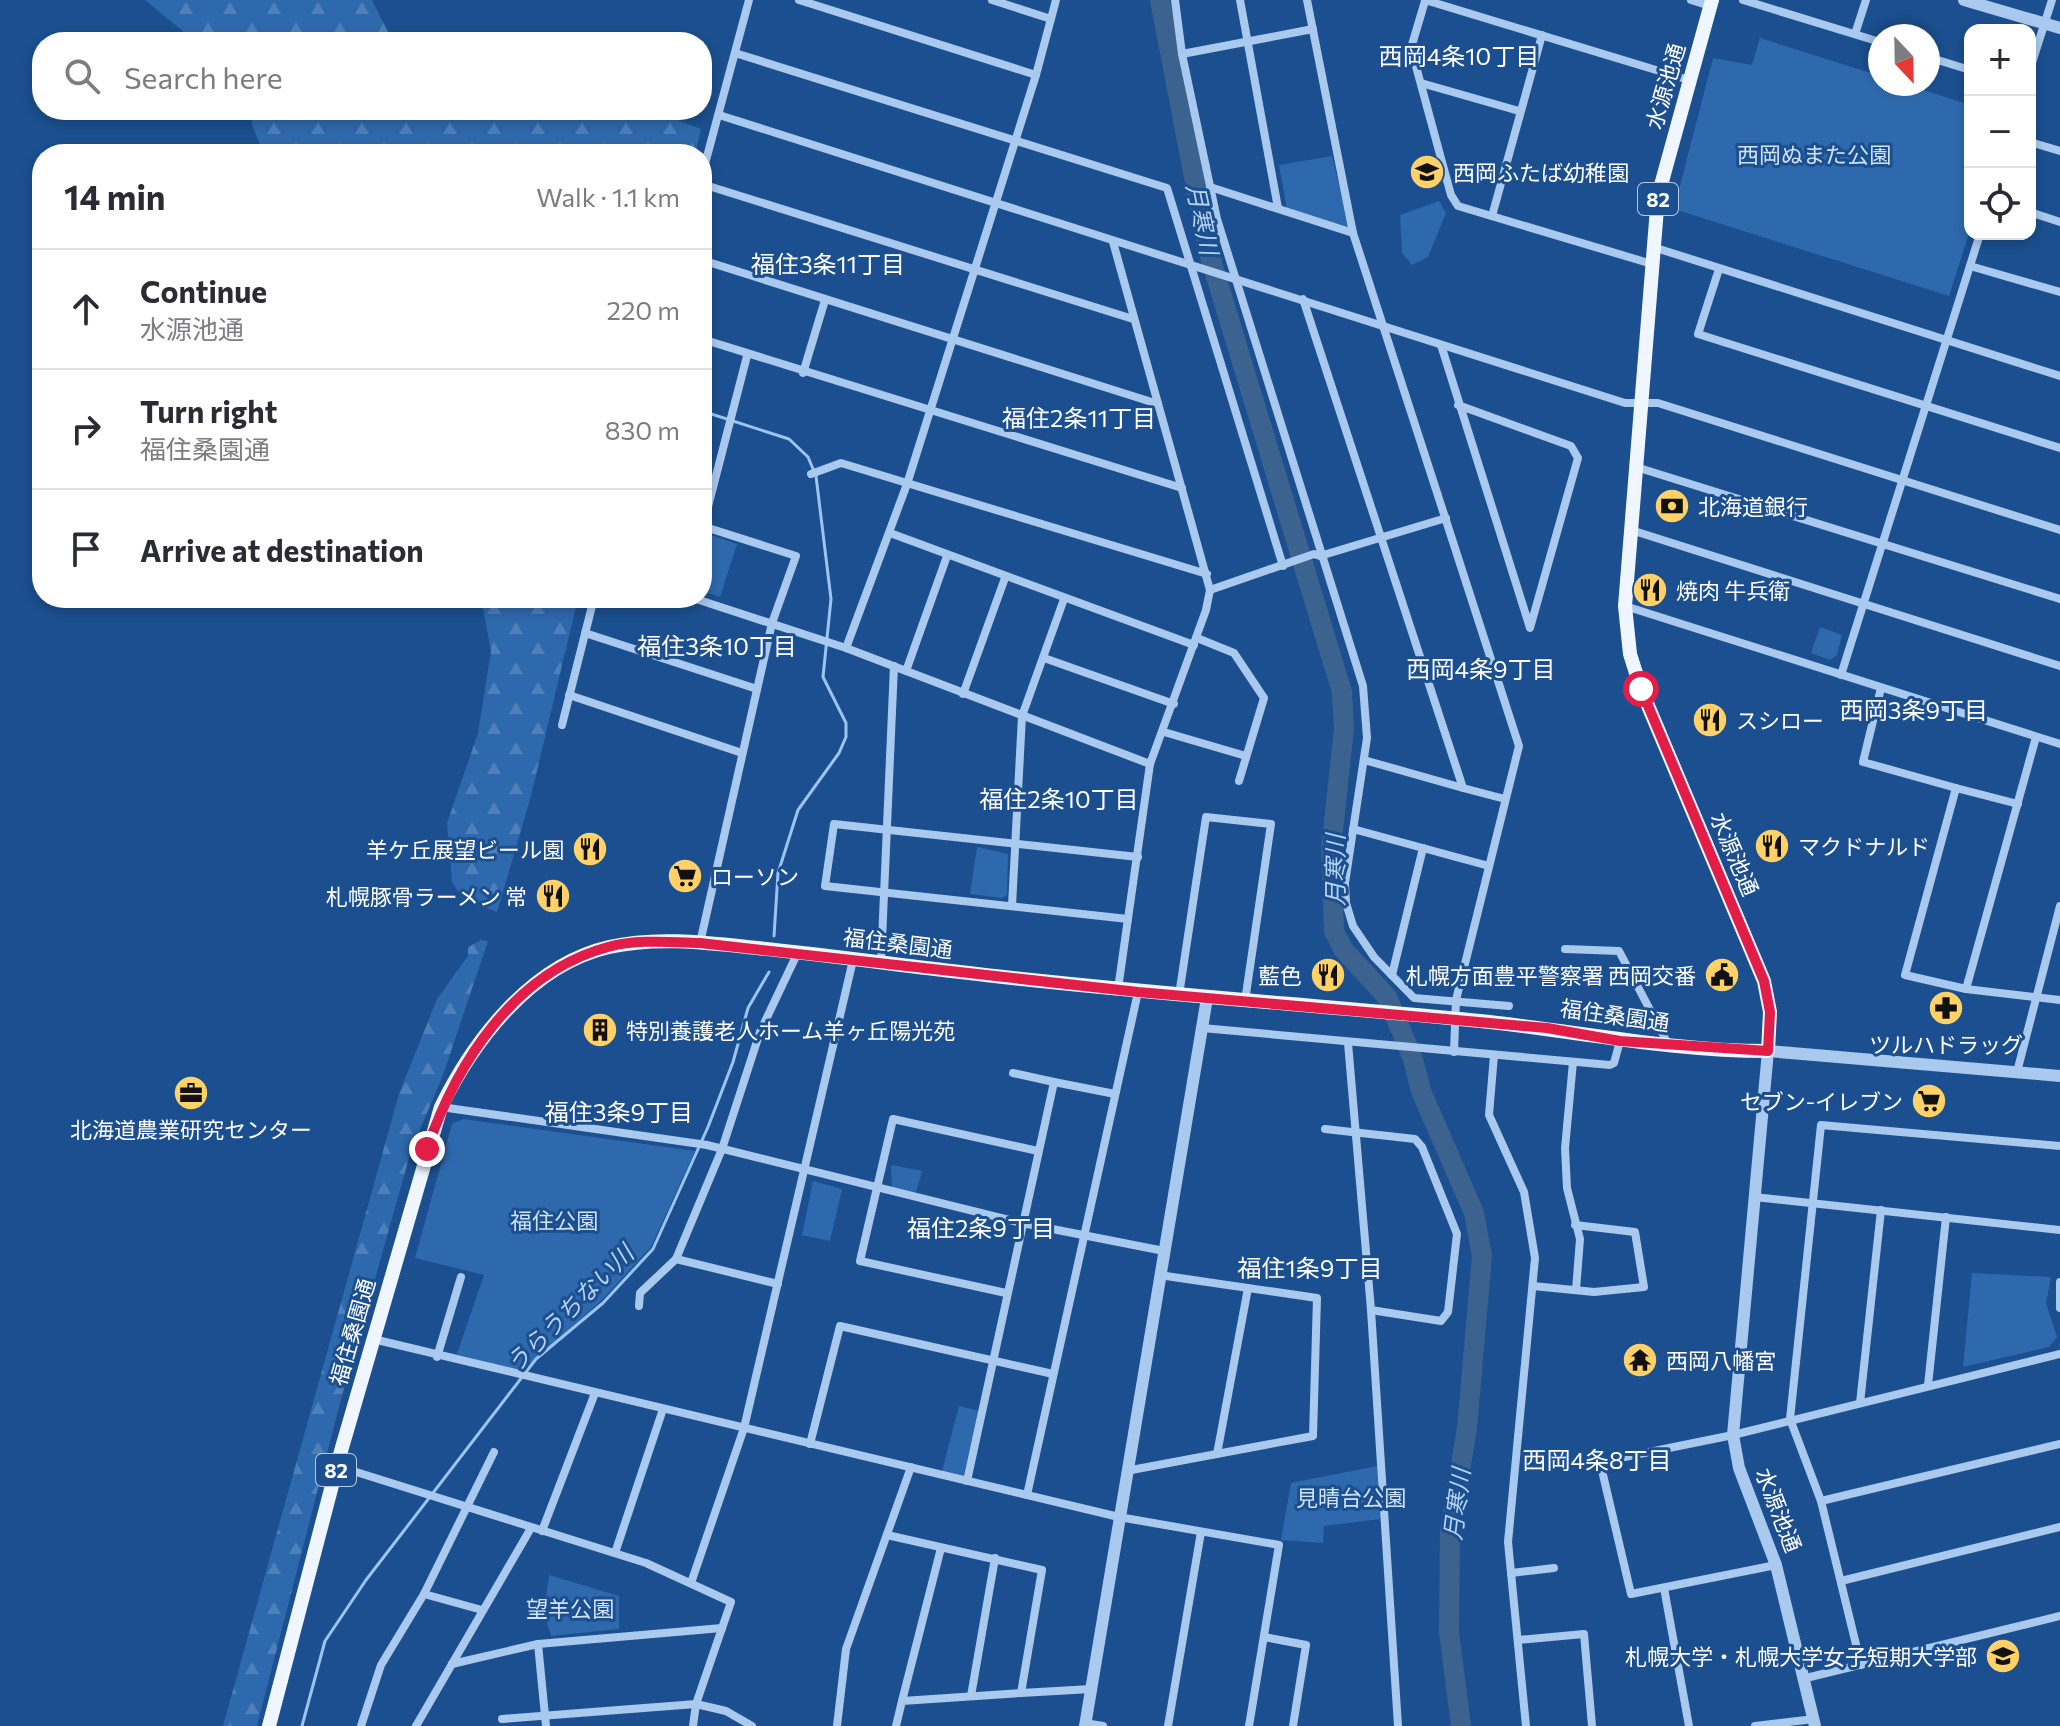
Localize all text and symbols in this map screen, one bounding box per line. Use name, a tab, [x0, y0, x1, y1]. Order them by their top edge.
north arrow	[1868, 24, 1940, 96]
map controls	[1964, 24, 2036, 240]
button: +	[1964, 24, 2036, 96]
search box	[32, 32, 712, 120]
street label: 水源池通	[1640, 40, 1690, 132]
district label: 西岡4条10丁目	[1379, 41, 1539, 70]
icon: search	[60, 54, 104, 98]
text: Search here	[124, 58, 283, 95]
button: −	[1964, 96, 2036, 168]
park label: 西岡ぬまた公園	[1737, 141, 1891, 168]
school or university icon: 西岡ふたば幼稚園	[1408, 153, 1446, 191]
place label: 西岡ふたば幼稚園	[1453, 159, 1629, 186]
button: locate	[1964, 168, 2036, 240]
text: 14 min	[64, 175, 166, 217]
text: Walk · 1.1 km	[536, 181, 680, 212]
water label: 月寒川	[1181, 181, 1225, 260]
road number: 82	[1638, 183, 1678, 215]
district label: 福住3条11丁目	[751, 249, 905, 278]
text: Continue	[140, 272, 267, 309]
icon: ahead	[64, 287, 108, 331]
text: 220 m	[607, 294, 680, 325]
text: 水源池通	[140, 313, 244, 344]
text: Turn right	[140, 392, 277, 429]
district label: 福住2条11丁目	[1002, 403, 1156, 432]
icon: right	[64, 407, 108, 451]
text: 830 m	[605, 414, 680, 445]
text: 福住桑園通	[140, 433, 270, 464]
bank icon: 北海道銀行	[1653, 487, 1691, 525]
place label: 北海道銀行	[1698, 493, 1808, 520]
icon: arrive	[64, 527, 108, 571]
text: Arrive at destination	[140, 531, 424, 568]
restaurant icon: 焼肉 牛兵衛	[1631, 571, 1669, 609]
place label: 焼肉 牛兵衛	[1676, 577, 1790, 604]
district label: 福住3条10丁目	[637, 631, 797, 660]
district label: 西岡4条9丁目	[1407, 654, 1555, 683]
route start	[1623, 671, 1659, 707]
district label: 西岡3条9丁目	[1840, 695, 1988, 724]
restaurant icon: スシロー	[1691, 701, 1729, 739]
place label: スシロー	[1736, 707, 1824, 734]
district label: 福住2条10丁目	[979, 784, 1139, 813]
street label: 水源池通	[1705, 808, 1765, 900]
restaurant icon: マクドナルド	[1753, 827, 1791, 865]
restaurant icon: 羊ケ丘展望ビール園	[571, 830, 609, 868]
water label: 月寒川	[1320, 831, 1349, 906]
place label: マクドナルド	[1798, 833, 1930, 860]
place label: 羊ケ丘展望ビール園	[366, 836, 564, 863]
supermarket icon: ローソン	[666, 857, 704, 895]
place label: ローソン	[711, 863, 799, 890]
restaurant icon: 札幌豚骨ラーメン 常	[534, 877, 572, 915]
place label: 札幌豚骨ラーメン 常	[326, 883, 527, 910]
street label: 福住桑園通	[842, 923, 954, 963]
restaurant icon: 藍色	[1309, 956, 1347, 994]
public building icon: 札幌方面豊平警察署 西岡交番	[1703, 956, 1741, 994]
place label: 藍色	[1258, 962, 1302, 989]
place label: 札幌方面豊平警察署 西岡交番	[1406, 962, 1696, 989]
pharmacy icon: ツルハドラッグ	[1927, 989, 1965, 1027]
street label: 福住桑園通	[1559, 994, 1671, 1036]
building icon: 特別養護老人ホーム羊ヶ丘陽光苑	[581, 1011, 619, 1049]
place label: 特別養護老人ホーム羊ヶ丘陽光苑	[626, 1017, 955, 1044]
place label: ツルハドラッグ	[1869, 1031, 2023, 1058]
office icon: 北海道農業研究センター	[172, 1074, 210, 1112]
supermarket icon: セブン-イレブン	[1910, 1082, 1948, 1120]
place label: セブン-イレブン	[1740, 1088, 1903, 1115]
district label: 福住3条9丁目	[545, 1097, 693, 1126]
place label: 北海道農業研究センター	[70, 1116, 312, 1143]
route end	[409, 1131, 445, 1167]
park label: 福住公園	[510, 1207, 598, 1234]
district label: 福住2条9丁目	[907, 1213, 1055, 1242]
water label: うらうちない川	[499, 1236, 641, 1378]
district label: 福住1条9丁目	[1238, 1253, 1382, 1282]
street label: 福住桑園通	[324, 1275, 380, 1389]
temple icon: 西岡八幡宮	[1621, 1341, 1659, 1379]
place label: 西岡八幡宮	[1666, 1347, 1776, 1374]
district label: 西岡4条8丁目	[1523, 1445, 1671, 1474]
road number: 82	[316, 1454, 356, 1486]
water label: 月寒川	[1437, 1464, 1475, 1541]
street label: 水源池通	[1751, 1464, 1807, 1556]
park label: 見晴台公園	[1296, 1484, 1406, 1511]
park label: 望羊公園	[526, 1595, 614, 1622]
school or university icon: 札幌大学・札幌大学女子短期大学部	[1984, 1637, 2022, 1675]
place label: 札幌大学・札幌大学女子短期大学部	[1625, 1643, 1977, 1670]

